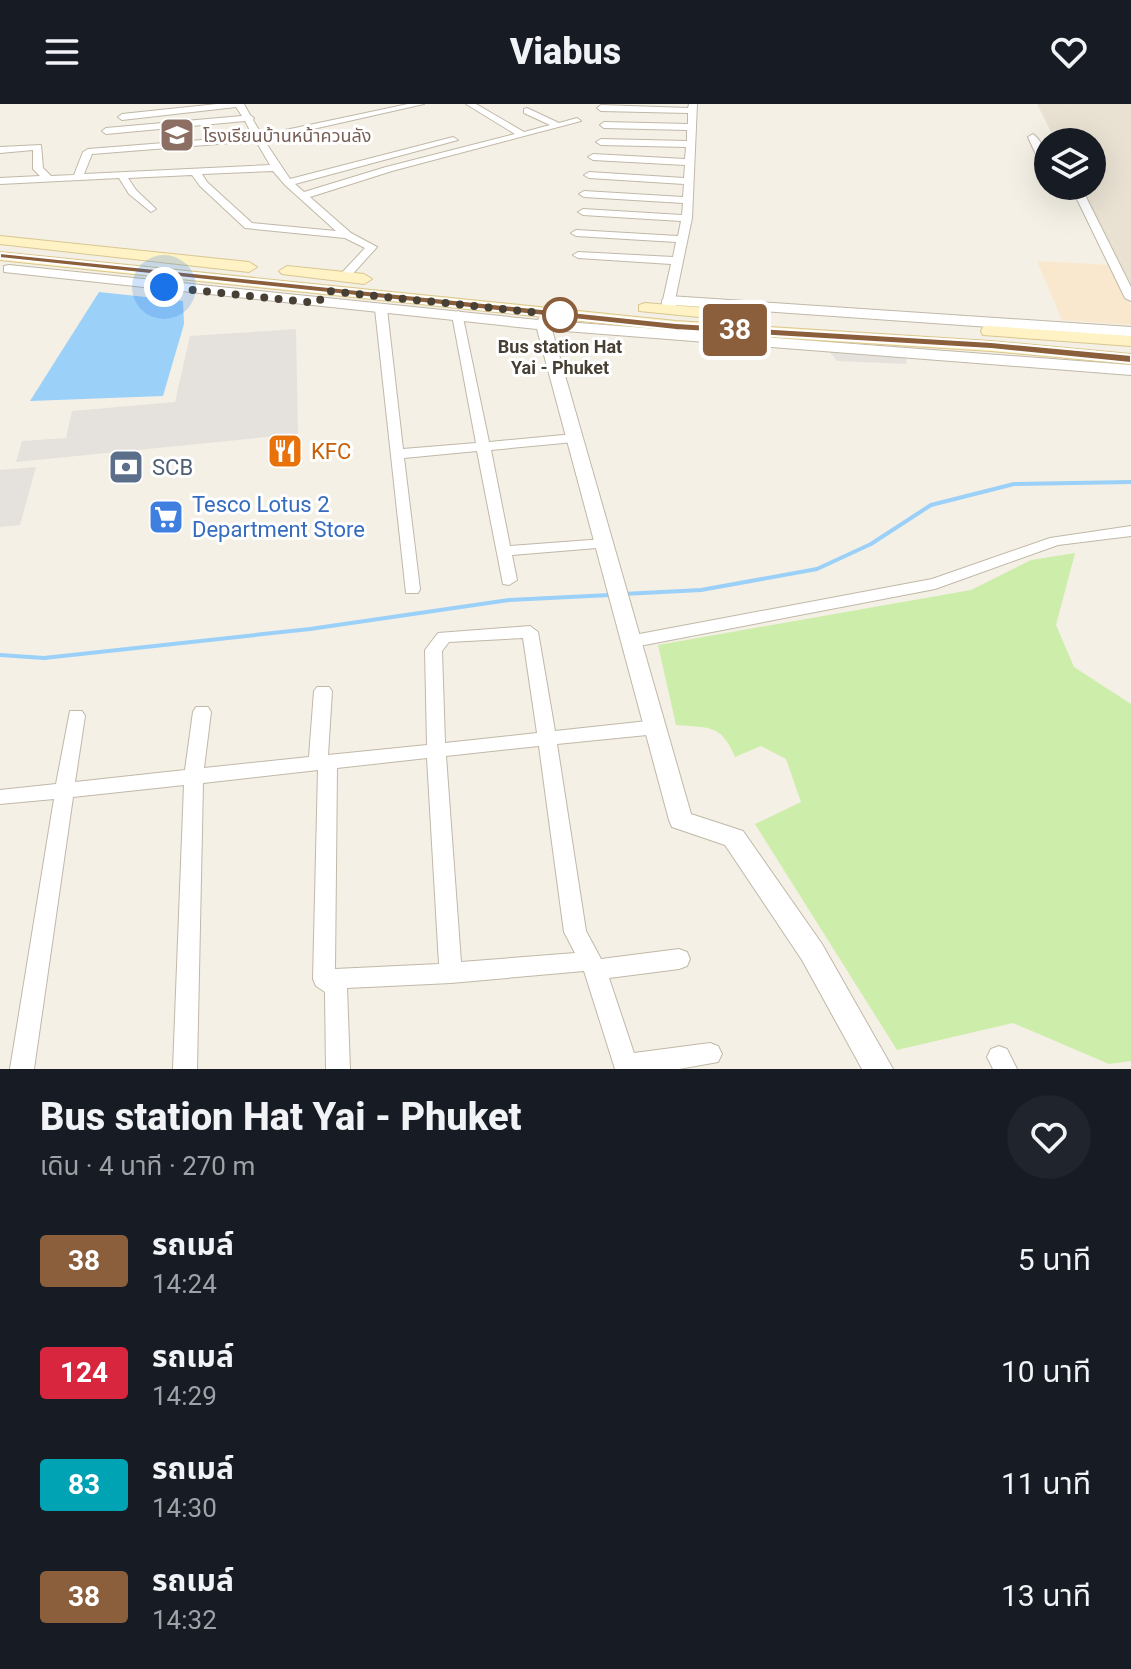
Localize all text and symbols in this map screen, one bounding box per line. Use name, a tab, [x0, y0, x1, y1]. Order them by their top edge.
icon: menu	[40, 30, 84, 74]
icon: heart	[1047, 30, 1091, 74]
text: Viabus	[510, 31, 621, 73]
school or university icon: โรงเรียนบ้านหน้าควนลัง	[158, 116, 196, 154]
place label: โรงเรียนบ้านหน้าควนลัง	[203, 125, 371, 146]
map controls	[1034, 128, 1106, 200]
button: layers	[1034, 128, 1106, 200]
your location	[144, 267, 184, 307]
marker: Bus station Hat Yai - Phuket	[543, 298, 577, 332]
line badge: 38	[699, 304, 771, 356]
text: 38	[719, 313, 751, 346]
place label: Bus station Hat Yai - Phuket	[498, 336, 622, 378]
restaurant icon: KFC	[266, 432, 304, 470]
place label: KFC	[311, 439, 351, 464]
bank icon: SCB	[107, 448, 145, 486]
place label: SCB	[152, 455, 193, 480]
place label: Tesco Lotus 2 Department Store	[192, 492, 365, 542]
supermarket icon: Tesco Lotus 2 Department Store	[147, 498, 185, 536]
text: Bus station Hat Yai - Phuket	[40, 1095, 522, 1139]
button: heart	[1007, 1095, 1091, 1179]
text: เดิน · 4 นาที · 270 m	[40, 1151, 255, 1181]
text: รถเมล์	[152, 1227, 234, 1262]
text: 5 นาที	[1018, 1242, 1091, 1277]
text: 38	[68, 1244, 100, 1277]
text: 14:24	[152, 1269, 217, 1299]
text: รถเมล์	[152, 1339, 234, 1374]
text: 10 นาที	[1001, 1354, 1091, 1389]
text: 124	[60, 1356, 108, 1389]
text: 14:29	[152, 1381, 217, 1411]
text: รถเมล์	[152, 1451, 234, 1486]
text: 11 นาที	[1001, 1466, 1091, 1501]
text: 83	[68, 1468, 100, 1501]
text: 14:30	[152, 1493, 217, 1523]
text: รถเมล์	[152, 1563, 234, 1598]
text: 13 นาที	[1001, 1578, 1091, 1613]
text: 38	[68, 1580, 100, 1613]
text: 14:32	[152, 1605, 217, 1635]

